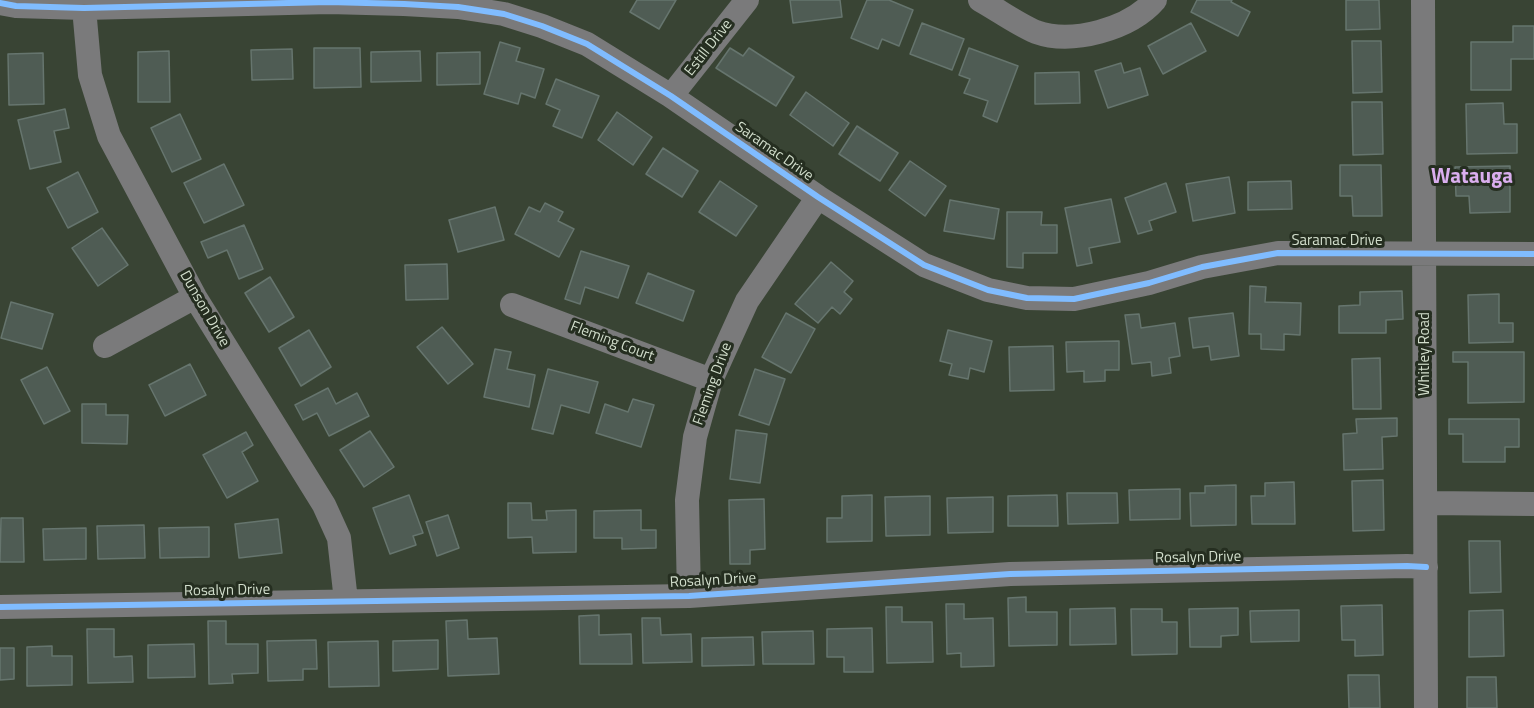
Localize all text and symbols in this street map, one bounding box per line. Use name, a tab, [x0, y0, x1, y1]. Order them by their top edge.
street label: Estill Drive	[681, 16, 737, 80]
street label: Saramac Drive	[732, 119, 816, 185]
district label: Watauga	[1431, 165, 1513, 191]
street label: Saramac Drive	[1291, 232, 1383, 250]
street label: Dunson Drive	[175, 268, 233, 350]
street label: Whitley Road	[1416, 312, 1434, 396]
street label: Fleming Court	[568, 318, 656, 366]
street label: Fleming Drive	[690, 340, 736, 428]
street label: Rosalyn Drive	[1155, 548, 1241, 568]
street label: Rosalyn Drive	[669, 570, 757, 592]
street label: Rosalyn Drive	[184, 581, 270, 601]

